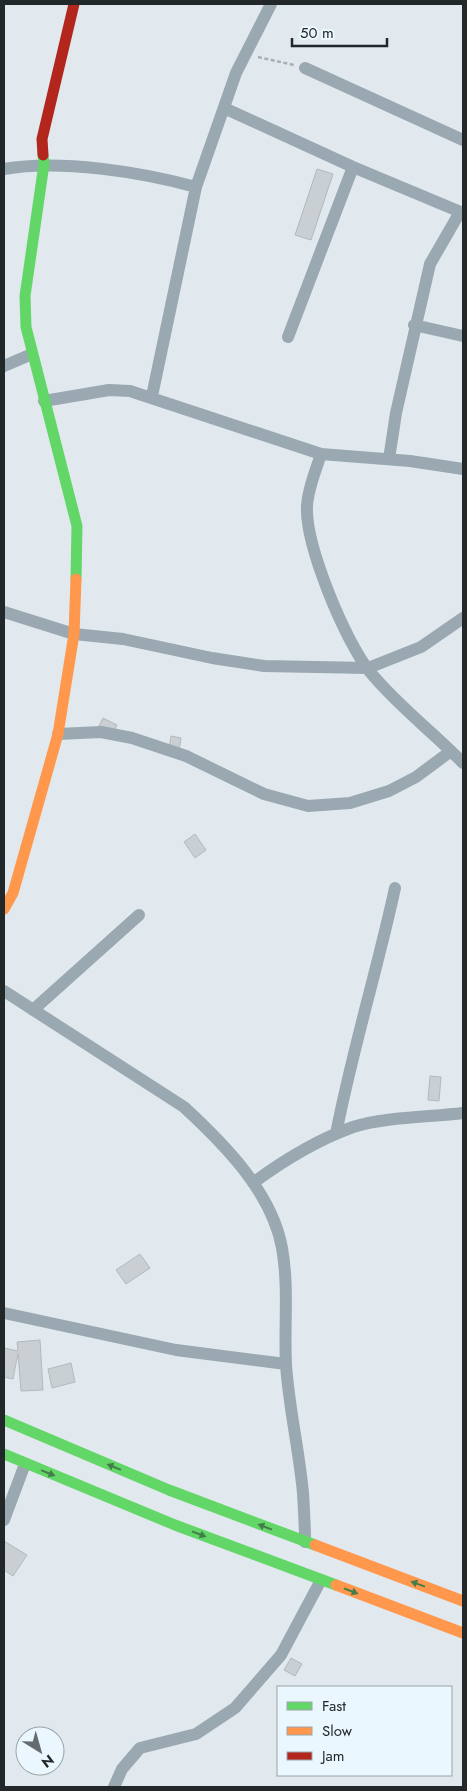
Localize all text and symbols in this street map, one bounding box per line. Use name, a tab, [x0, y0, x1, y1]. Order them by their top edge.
scale bar	[292, 15, 387, 47]
text: 50 m	[300, 22, 334, 44]
one-way arrow	[106, 1463, 121, 1471]
one-way arrow	[41, 1470, 56, 1477]
one-way arrow	[258, 1523, 273, 1530]
one-way arrow	[192, 1530, 207, 1538]
one-way arrow	[410, 1580, 425, 1587]
one-way arrow	[344, 1587, 359, 1595]
legend	[277, 1686, 452, 1776]
text: Fast	[322, 1695, 346, 1717]
text: Slow	[322, 1720, 353, 1742]
north arrow	[15, 1726, 65, 1776]
text: Jam	[320, 1745, 345, 1767]
text: N	[37, 1750, 58, 1773]

